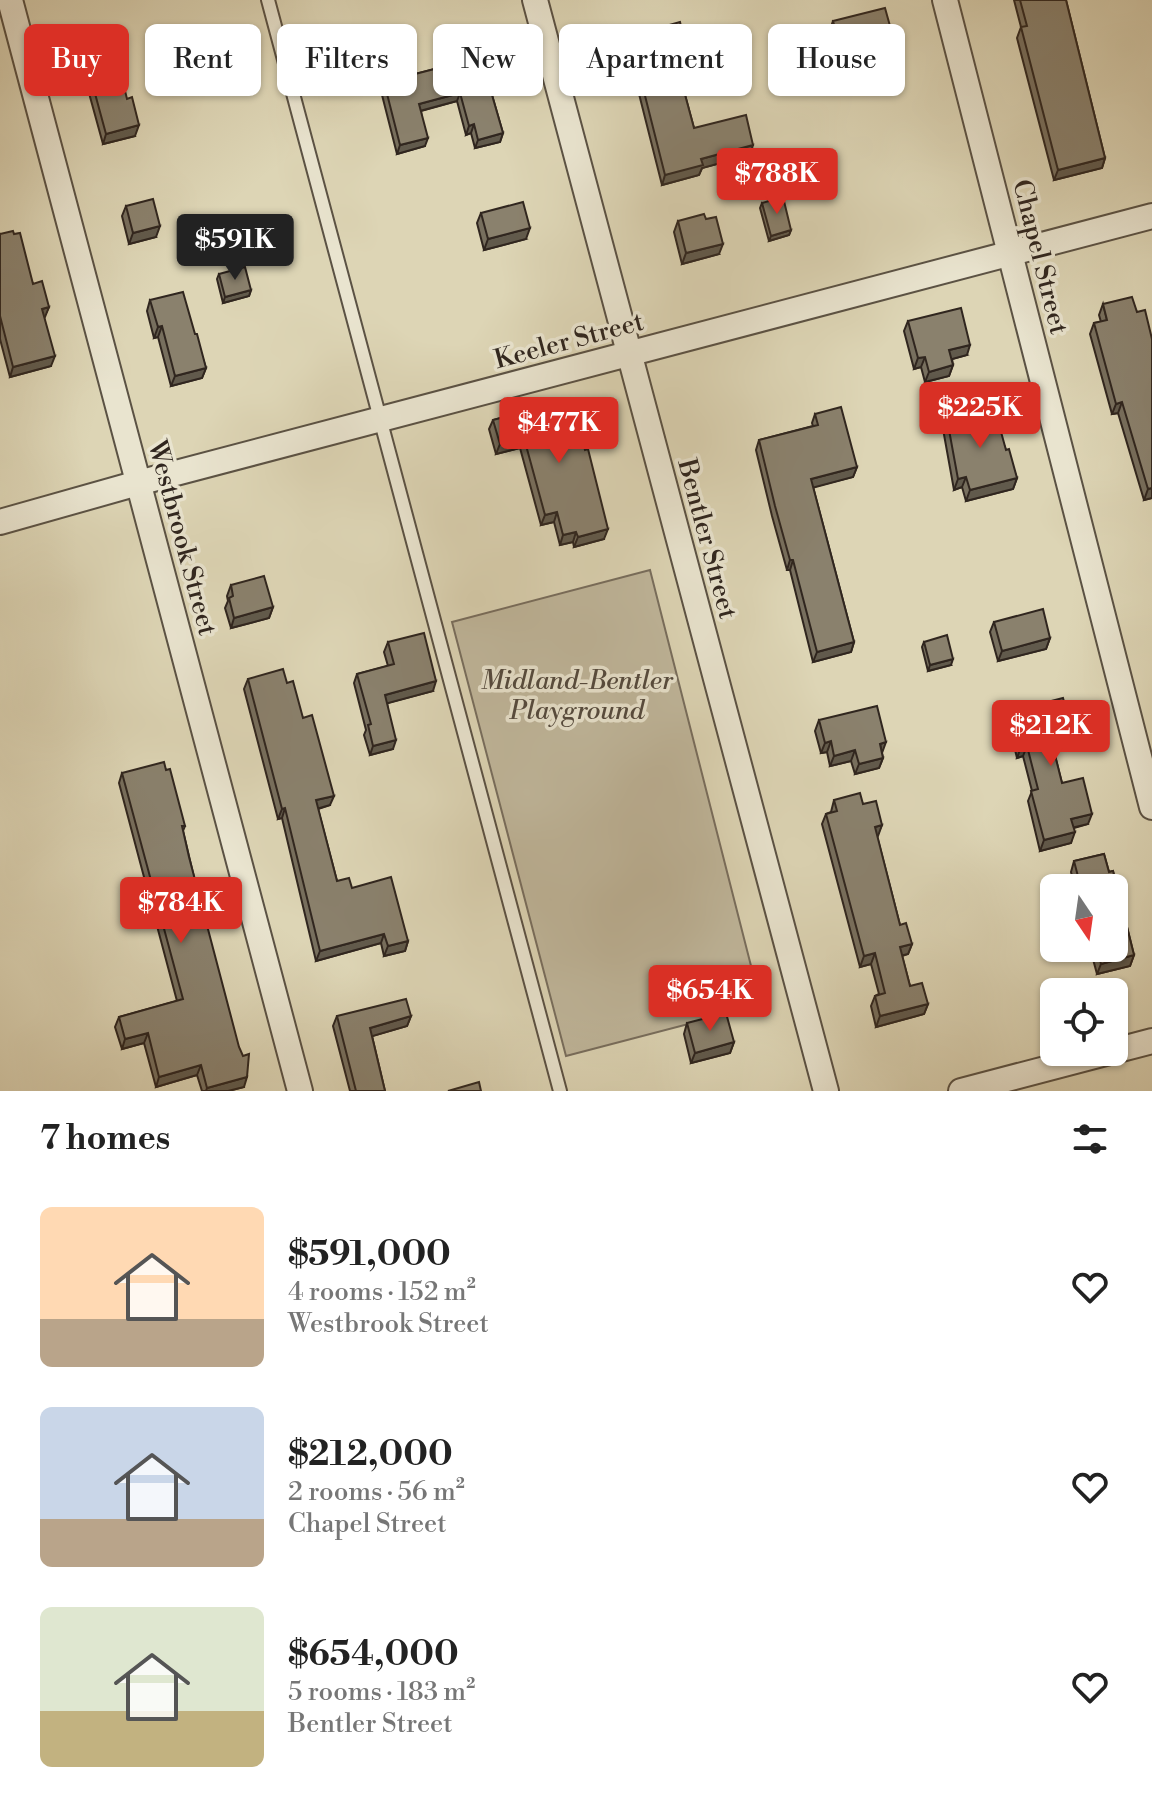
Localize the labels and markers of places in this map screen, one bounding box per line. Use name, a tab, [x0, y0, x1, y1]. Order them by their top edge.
pin: $788K	[721, 148, 833, 216]
pin: $591K	[179, 214, 291, 282]
pin: $225K	[924, 382, 1036, 450]
pin: $477K	[503, 397, 615, 465]
pin: $212K	[995, 700, 1107, 768]
pin: $784K	[125, 877, 237, 945]
pin: $654K	[654, 965, 766, 1033]

